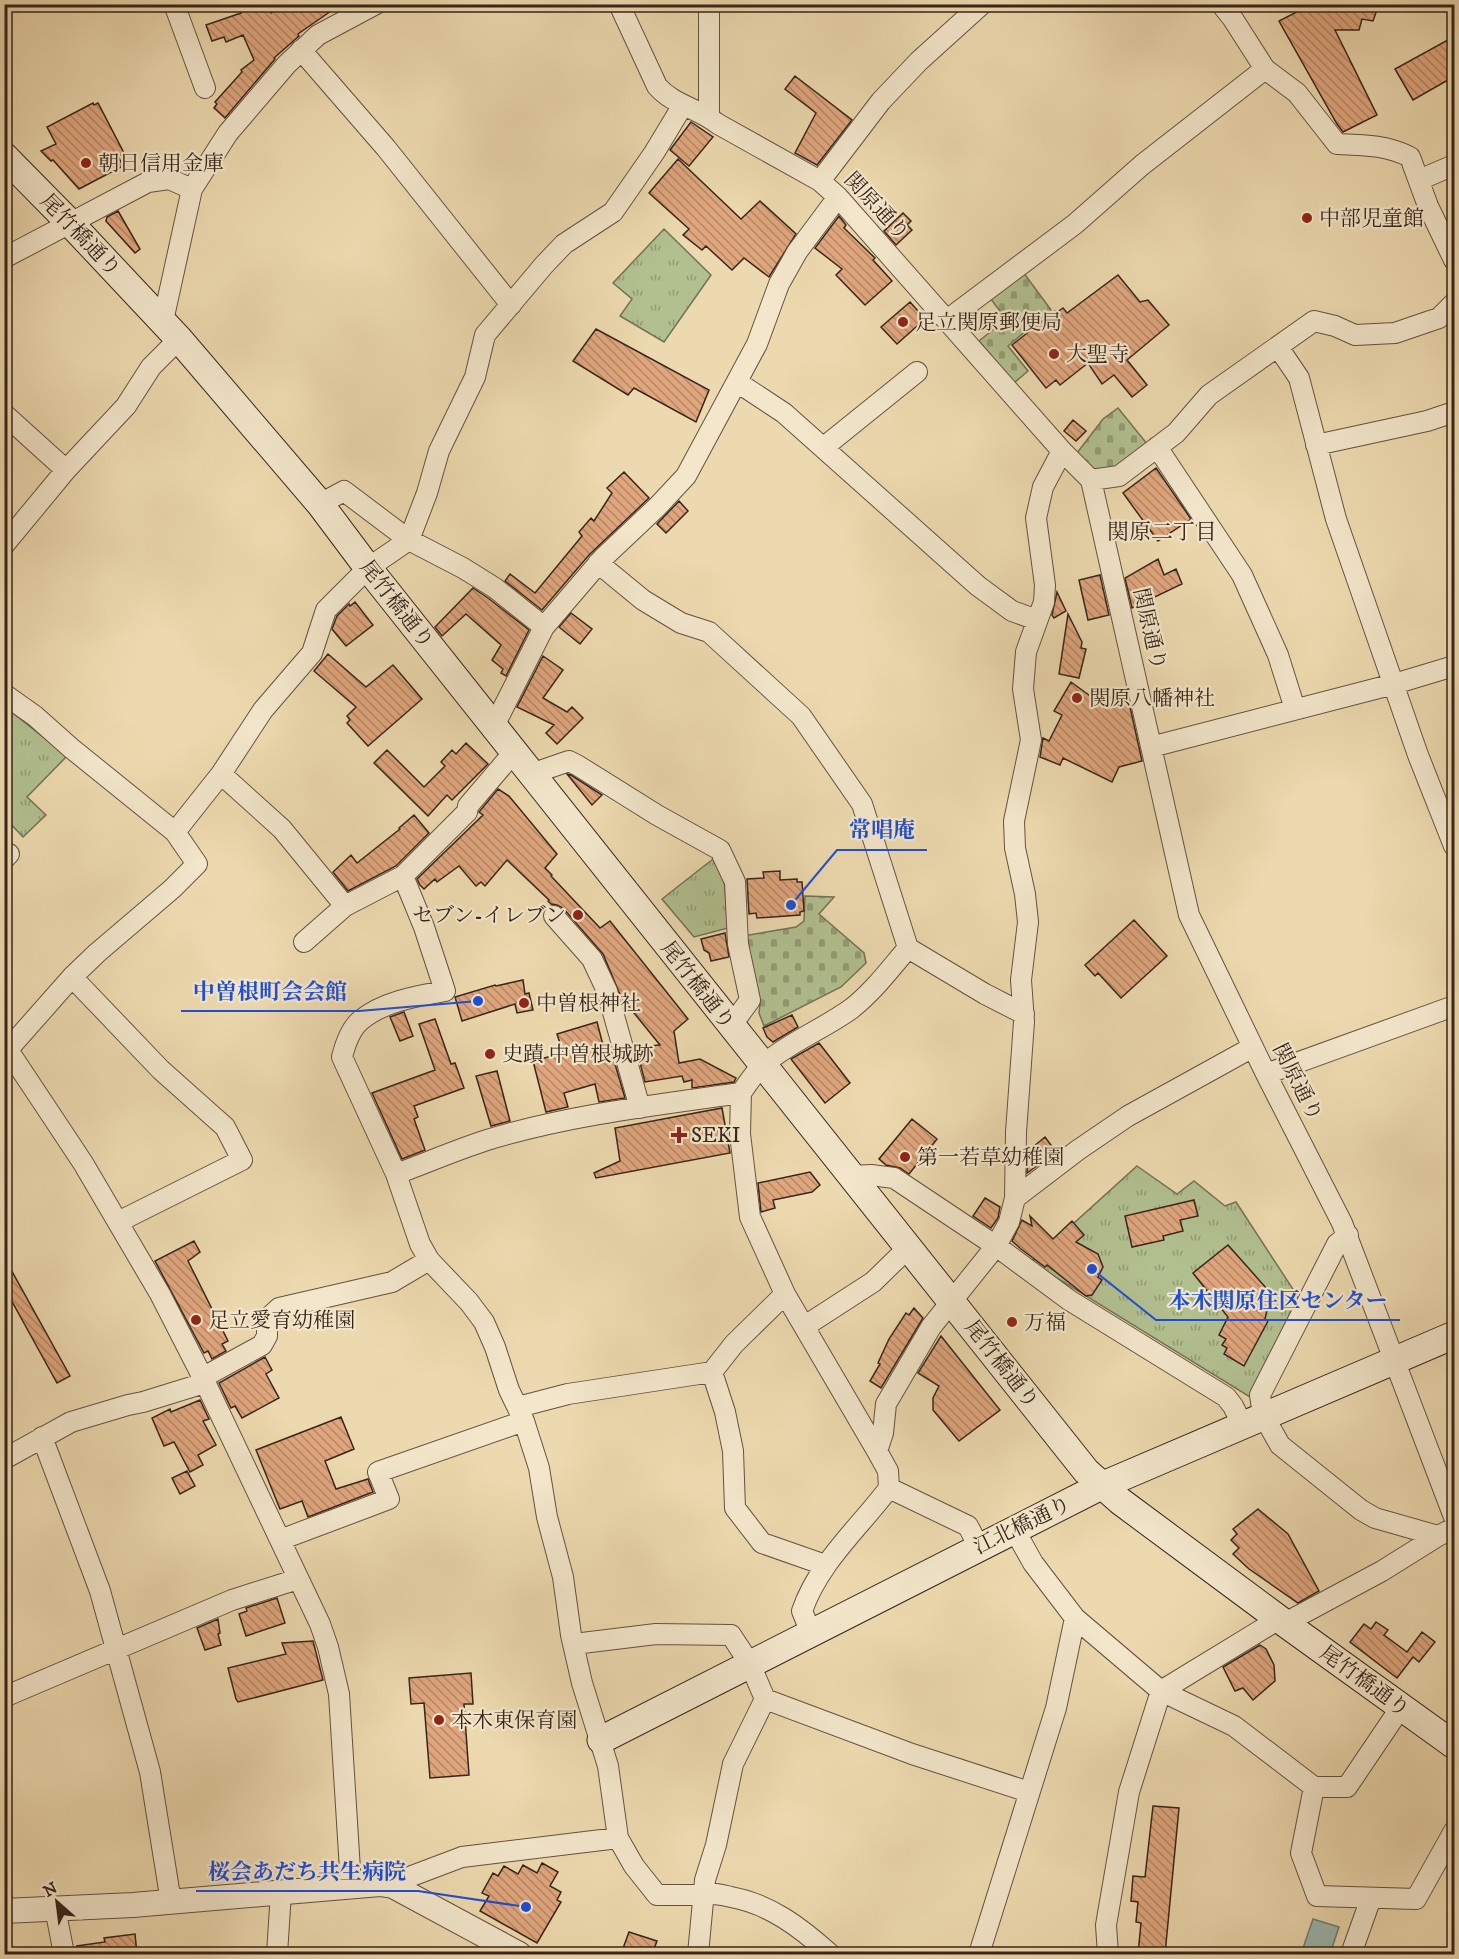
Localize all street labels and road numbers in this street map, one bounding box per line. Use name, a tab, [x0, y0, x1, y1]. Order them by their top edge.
street label: 関原通り	[838, 167, 914, 246]
street label: 尾竹橋通り	[34, 189, 126, 282]
street label: 尾竹橋通り	[354, 555, 439, 654]
street label: 関原通り	[1127, 585, 1171, 673]
street label: 尾竹橋通り	[655, 936, 740, 1035]
street label: 関原通り	[1266, 1039, 1328, 1126]
street label: 尾竹橋通り	[959, 1315, 1044, 1414]
street label: 江北橋通り	[970, 1491, 1075, 1561]
street label: 尾竹橋通り	[1314, 1640, 1415, 1723]

